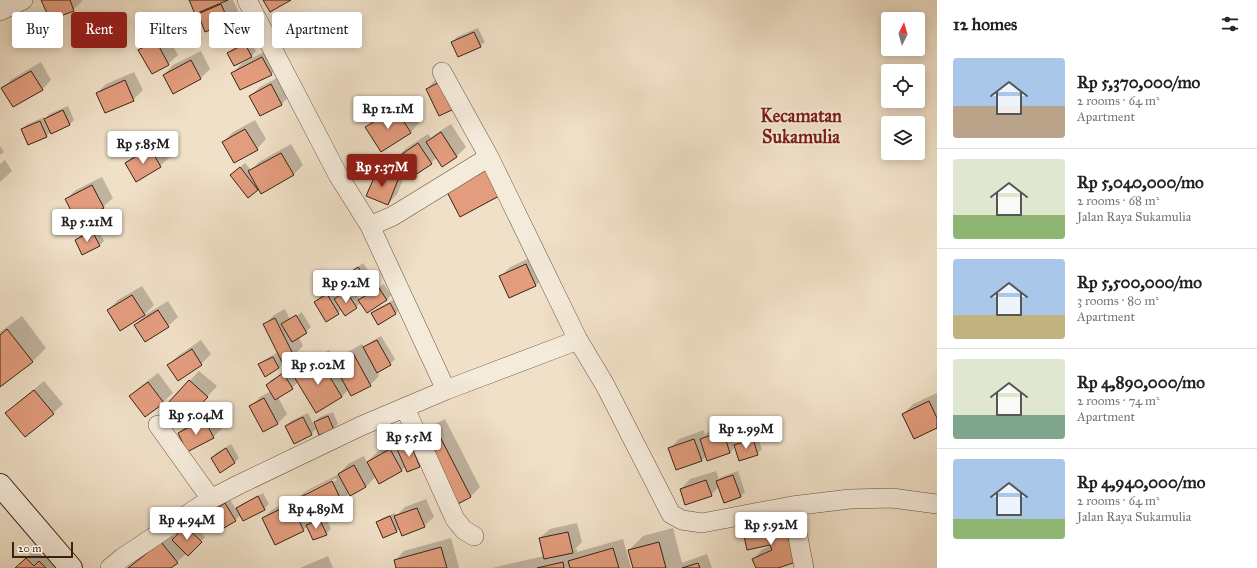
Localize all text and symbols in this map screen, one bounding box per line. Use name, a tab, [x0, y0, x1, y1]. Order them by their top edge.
chip: Buy	[12, 12, 63, 48]
chip: Rent	[71, 12, 127, 48]
chip: Filters	[135, 12, 201, 48]
chip: New	[209, 12, 264, 48]
chip: Apartment	[272, 12, 362, 48]
north arrow	[881, 12, 925, 56]
map controls	[881, 12, 925, 160]
icon: filters	[1219, 13, 1241, 35]
text: 12 homes	[953, 14, 1017, 35]
button: locate	[881, 64, 925, 108]
text: Rp 5,370,000/mo	[1077, 72, 1200, 93]
icon: home	[985, 74, 1033, 122]
text: 2 rooms · 64 m²	[1077, 93, 1160, 109]
pin: Rp 12.1M	[347, 96, 429, 130]
text: Rp 12.1M	[362, 101, 414, 117]
district label: Kecamatan Sukamulia	[760, 105, 842, 148]
text: Apartment	[1077, 109, 1135, 125]
button: layers	[881, 116, 925, 160]
pin: Rp 5.85M	[102, 131, 184, 165]
text: Rp 5.85M	[116, 136, 170, 152]
pin: Rp 5.37M	[341, 154, 423, 188]
text: Rp 5.37M	[356, 159, 408, 175]
text: Rp 5,040,000/mo	[1077, 172, 1204, 193]
icon: home	[985, 175, 1033, 223]
text: 2 rooms · 68 m²	[1077, 193, 1159, 209]
pin: Rp 5.21M	[46, 209, 128, 243]
text: Jalan Raya Sukamulia	[1077, 209, 1191, 225]
text: Rp 5.21M	[61, 214, 113, 230]
pin: Rp 9.2M	[309, 270, 383, 304]
text: Rp 5,500,000/mo	[1077, 272, 1202, 293]
text: Rp 9.2M	[322, 275, 370, 291]
icon: home	[985, 275, 1033, 323]
text: 3 rooms · 80 m²	[1077, 293, 1159, 309]
text: Apartment	[1077, 309, 1135, 325]
pin: Rp 5.02M	[277, 352, 359, 386]
text: Rp 5.02M	[291, 357, 345, 373]
text: Rp 4,890,000/mo	[1077, 372, 1205, 393]
icon: home	[985, 375, 1033, 423]
text: 2 rooms · 74 m²	[1077, 393, 1160, 409]
pin: Rp 5.04M	[155, 402, 237, 436]
text: Rp 5.04M	[168, 407, 224, 423]
text: Apartment	[1077, 409, 1135, 425]
pin: Rp 2.99M	[705, 416, 787, 450]
text: Rp 2.99M	[718, 421, 774, 437]
pin: Rp 5.5M	[372, 424, 446, 458]
text: Rp 5.5M	[386, 429, 432, 445]
text: Rp 4,940,000/mo	[1077, 472, 1205, 493]
icon: home	[985, 475, 1033, 523]
text: 2 rooms · 64 m²	[1077, 493, 1160, 509]
pin: Rp 4.89M	[275, 496, 357, 530]
text: Rp 4.89M	[288, 501, 344, 517]
pin: Rp 4.94M	[146, 507, 228, 541]
text: Jalan Raya Sukamulia	[1077, 509, 1191, 525]
text: Rp 4.94M	[159, 512, 215, 528]
pin: Rp 5.92M	[730, 512, 812, 546]
text: Rp 5.92M	[744, 517, 798, 533]
scale bar	[12, 540, 73, 559]
text: 20 m	[18, 542, 41, 555]

